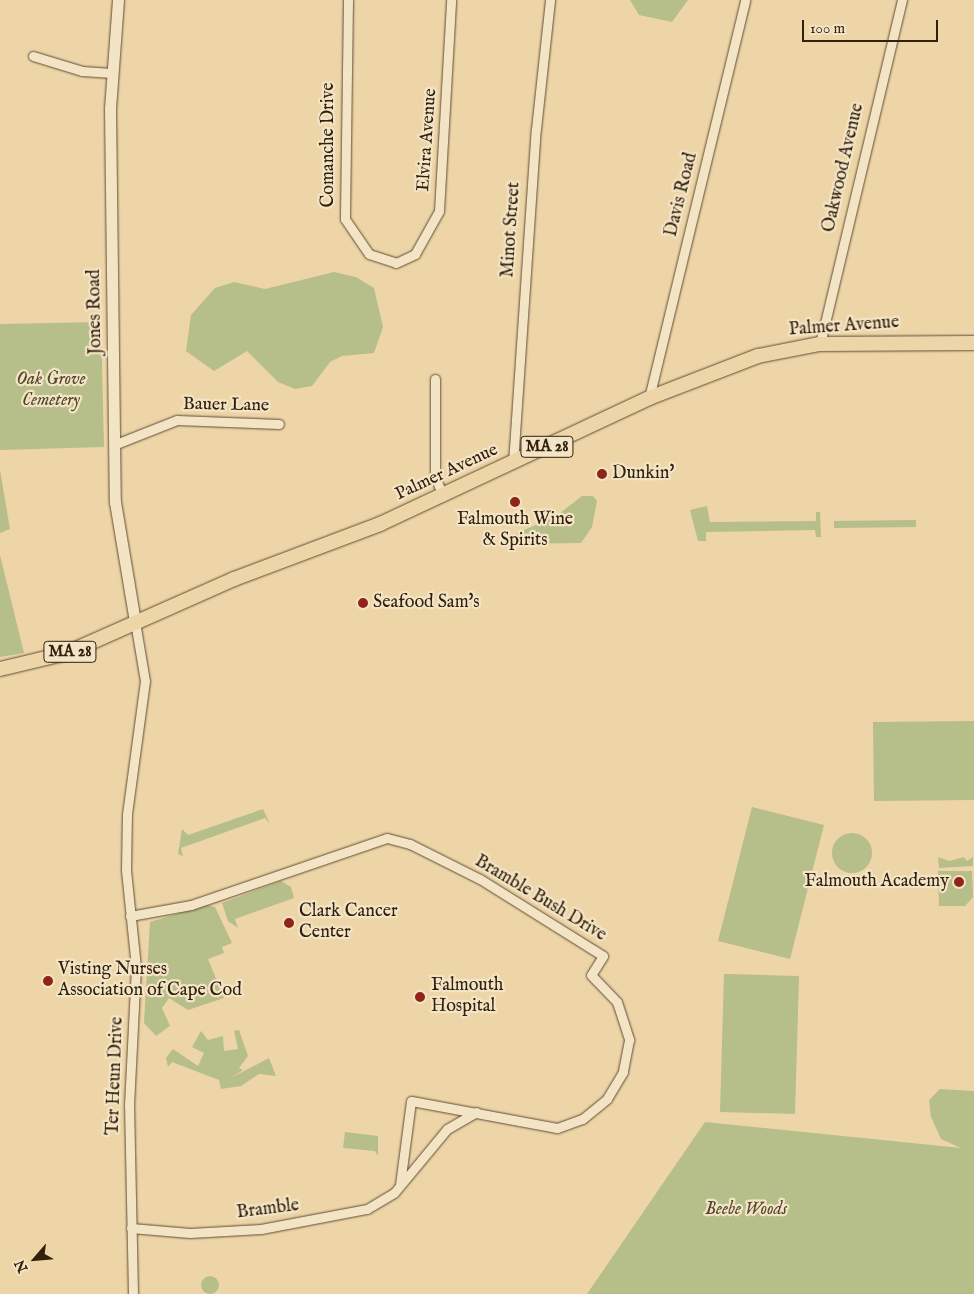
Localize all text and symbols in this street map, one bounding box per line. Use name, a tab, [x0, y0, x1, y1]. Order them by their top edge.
scale bar	[804, 10, 940, 42]
text: 100 m	[810, 19, 845, 38]
street label: Comanche Drive	[318, 82, 340, 208]
street label: Elvira Avenue	[414, 88, 442, 192]
street label: Oakwood Avenue	[819, 101, 869, 235]
street label: Davis Road	[661, 151, 703, 239]
street label: Minot Street	[498, 181, 526, 279]
street label: Jones Road	[84, 269, 108, 355]
street label: Palmer Avenue	[788, 312, 900, 342]
park label: Oak Grove Cemetery	[16, 370, 86, 412]
street label: Bauer Lane	[183, 394, 269, 418]
road number: MA 28	[520, 434, 574, 461]
street label: Palmer Avenue	[392, 440, 502, 506]
place label: Dunkin'	[612, 463, 674, 485]
marker: Dunkin'	[596, 468, 608, 480]
marker: Falmouth Wine & Spirits	[509, 496, 521, 508]
place label: Falmouth Wine & Spirits	[457, 510, 573, 552]
place label: Seafood Sam's	[373, 592, 480, 614]
marker: Seafood Sam's	[357, 597, 369, 609]
road number: MA 28	[42, 638, 98, 666]
street label: Bramble Bush Drive	[470, 851, 610, 947]
place label: Falmouth Academy	[804, 871, 949, 893]
marker: Falmouth Academy	[953, 876, 965, 888]
place label: Clark Cancer Center	[299, 902, 398, 944]
marker: Clark Cancer Center	[283, 917, 295, 929]
place label: Visting Nurses Association of Cape Cod	[58, 960, 242, 1002]
marker: Visting Nurses Association of Cape Cod	[42, 975, 54, 987]
place label: Falmouth Hospital	[431, 976, 503, 1019]
marker: Falmouth Hospital	[413, 990, 427, 1004]
street label: Ter Heun Drive	[103, 1016, 129, 1136]
street label: Bramble	[236, 1195, 300, 1225]
park label: Beebe Woods	[705, 1199, 787, 1221]
north arrow	[10, 1234, 60, 1284]
text: N	[11, 1256, 32, 1275]

